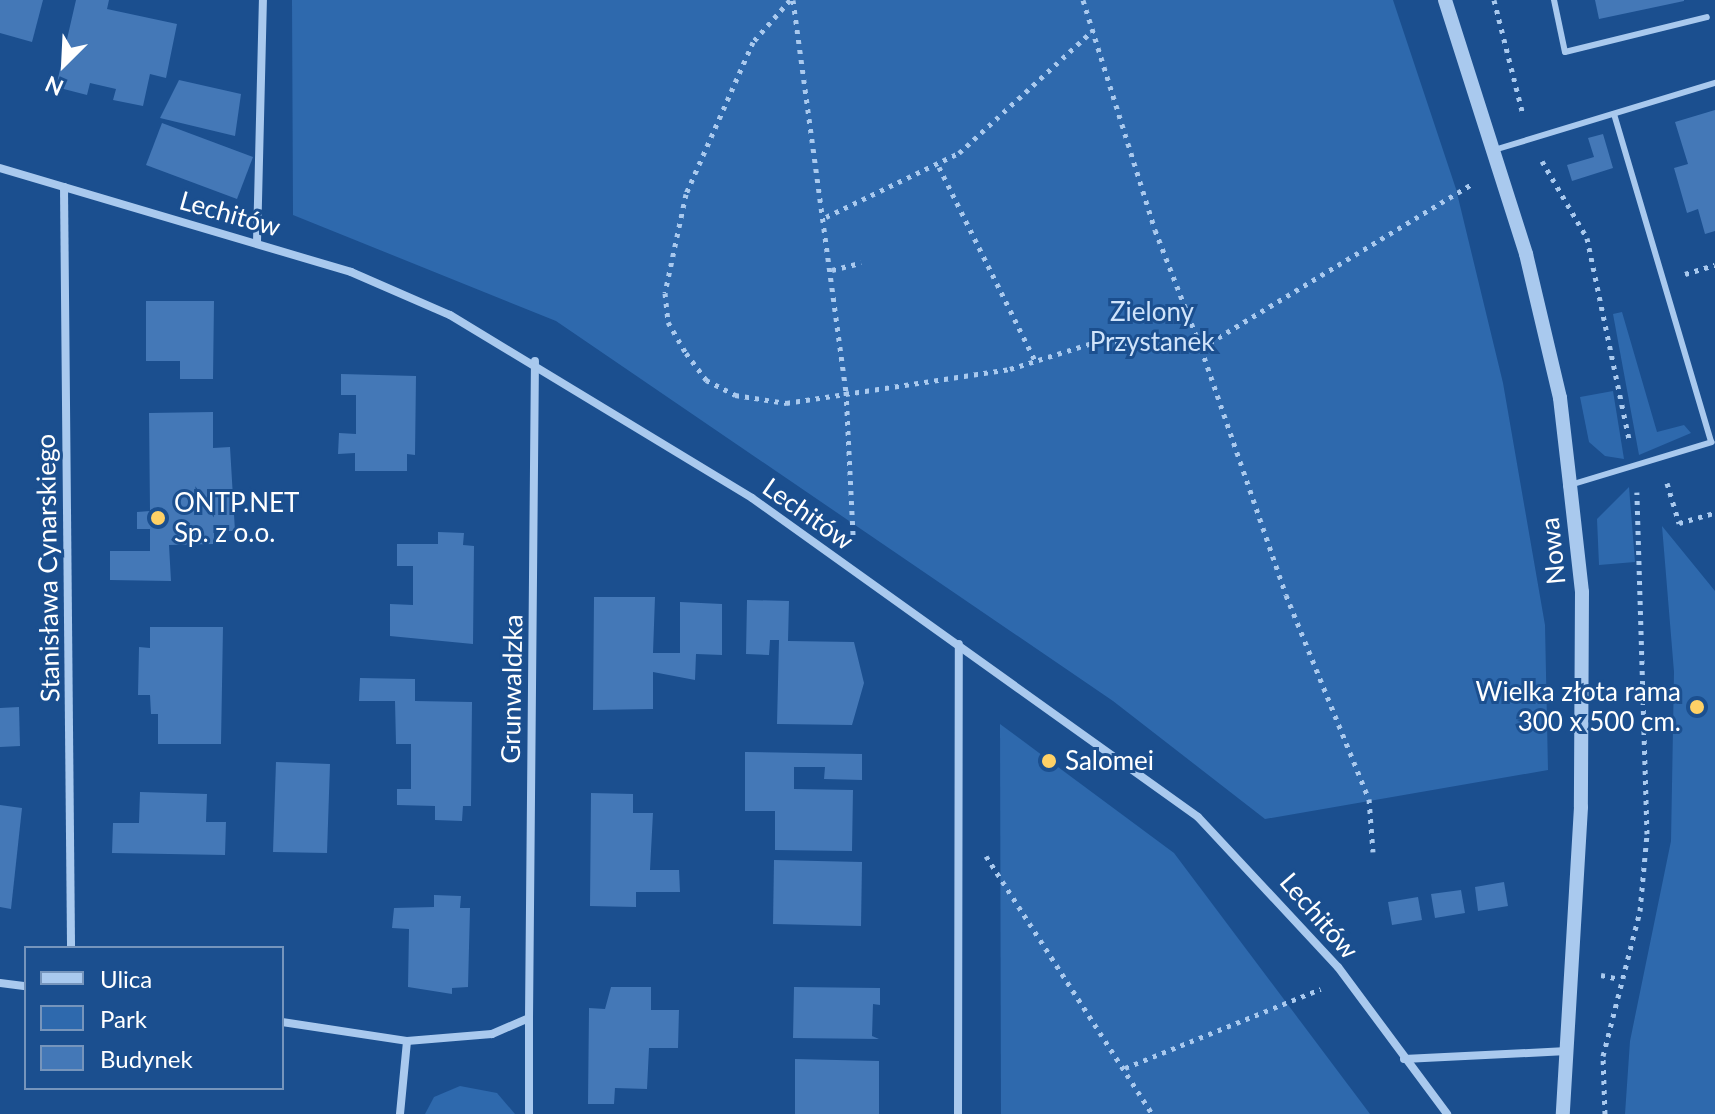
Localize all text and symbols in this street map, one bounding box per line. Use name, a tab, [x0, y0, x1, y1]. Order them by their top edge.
north arrow	[24, 24, 104, 104]
text: N	[41, 71, 67, 102]
street label: Lechitów	[176, 185, 284, 243]
park label: Zielony Przystanek	[1090, 296, 1214, 358]
street label: Stanisława Cynarskiego	[30, 434, 66, 702]
street label: Lechitów	[757, 472, 859, 556]
place label: ONTP.NET Sp. z o.o.	[174, 487, 299, 548]
marker: ONTP.NET Sp. z o.o.	[149, 509, 167, 527]
street label: Nowa	[1534, 516, 1572, 586]
street label: Grunwaldzka	[495, 614, 529, 764]
place label: Wielka złota rama 300 x 500 cm.	[1476, 676, 1681, 738]
marker: Wielka złota rama 300 x 500 cm.	[1688, 698, 1706, 716]
place label: Salomei	[1065, 745, 1154, 777]
marker: Salomei	[1040, 752, 1058, 770]
street label: Lechitów	[1273, 867, 1365, 965]
legend	[24, 946, 284, 1090]
text: Ulica	[100, 964, 152, 993]
text: Park	[100, 1004, 147, 1033]
text: Budynek	[100, 1044, 193, 1073]

